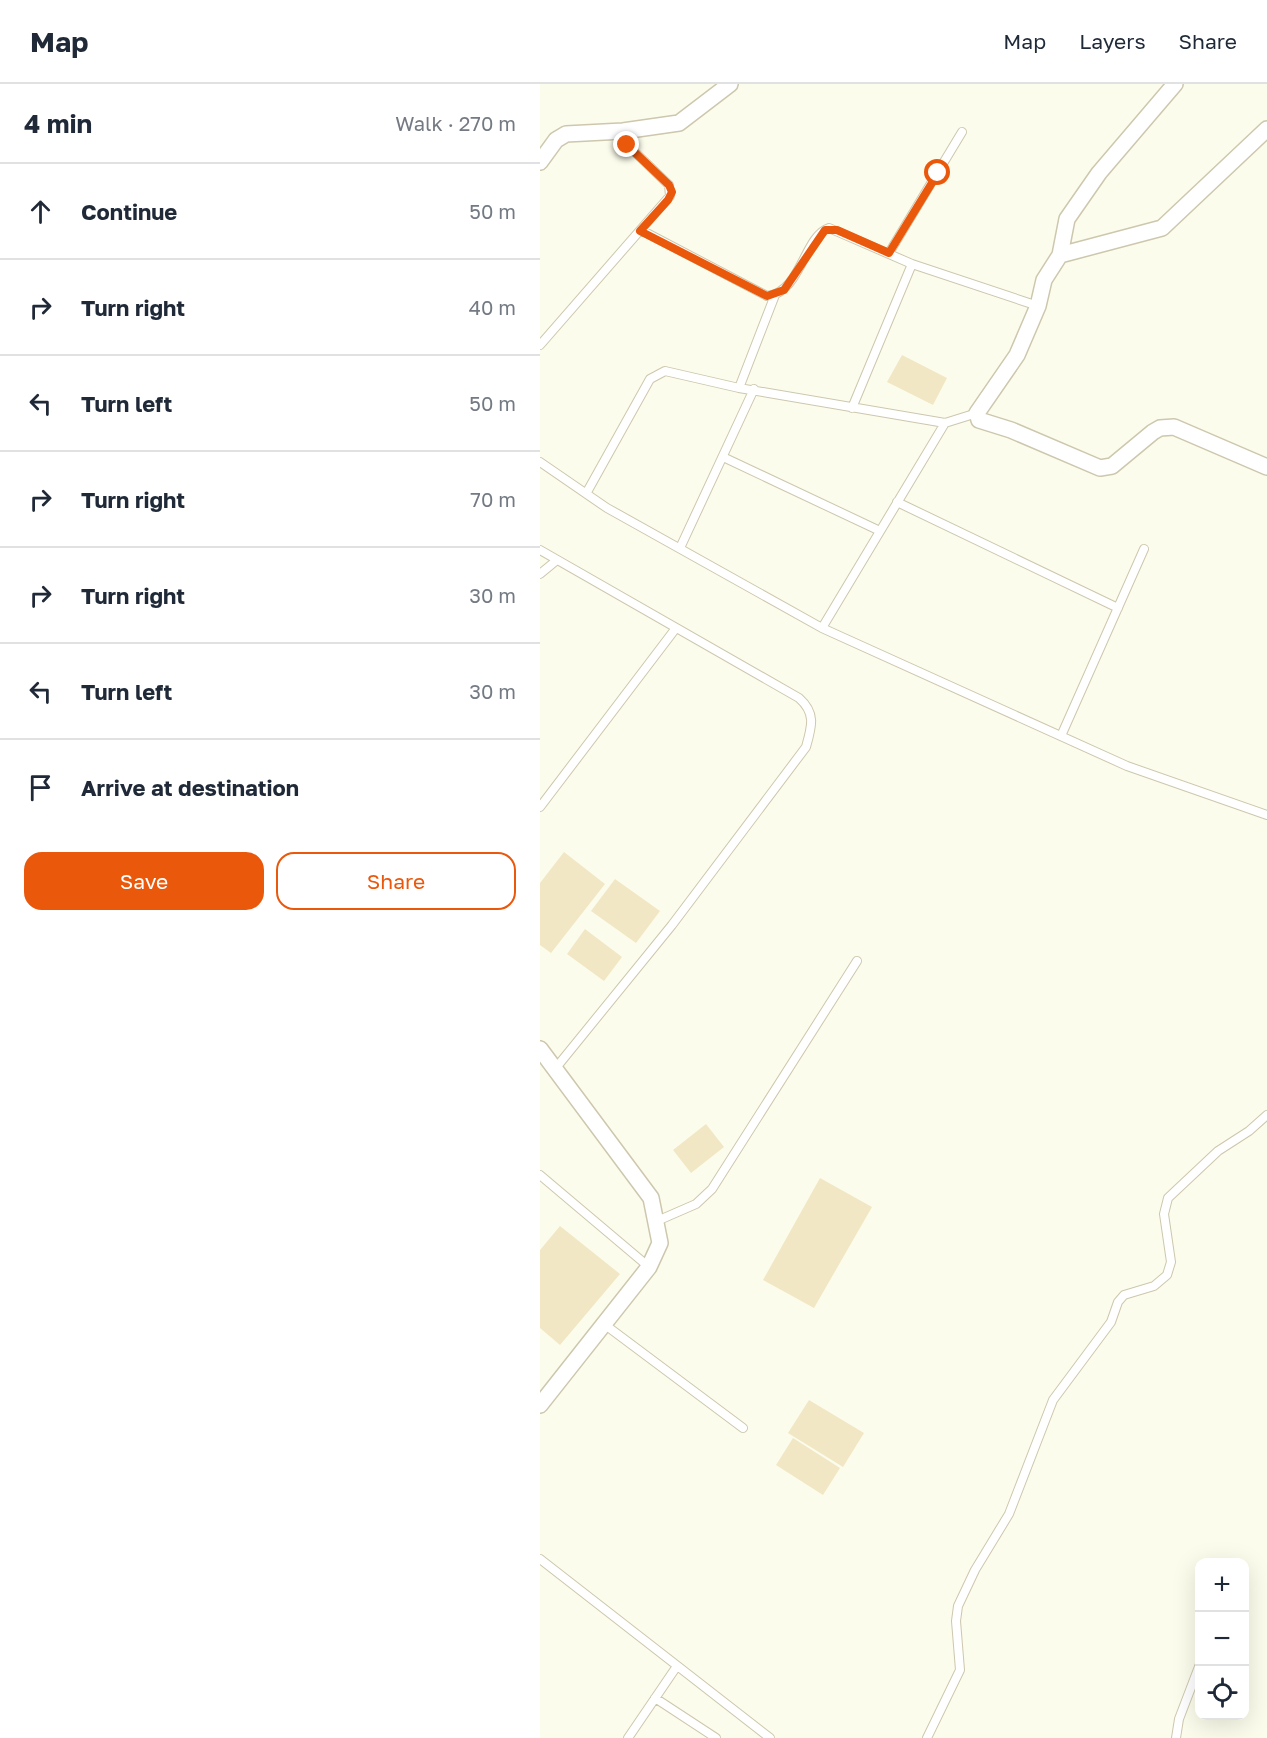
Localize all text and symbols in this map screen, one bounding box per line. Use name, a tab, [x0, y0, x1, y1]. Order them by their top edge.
text: Map	[30, 25, 88, 58]
text: Map	[1003, 28, 1046, 54]
text: Layers	[1079, 28, 1146, 54]
text: Share	[1179, 28, 1237, 54]
text: 4 min	[24, 108, 92, 139]
text: Walk · 270 m	[395, 111, 516, 135]
route end	[613, 131, 639, 157]
route start	[924, 159, 950, 185]
icon: ahead	[24, 195, 57, 228]
text: Continue	[81, 198, 177, 225]
text: 50 m	[469, 199, 516, 223]
icon: right	[24, 291, 57, 324]
text: Turn right	[81, 294, 185, 321]
text: 40 m	[469, 295, 516, 319]
icon: left	[24, 387, 57, 420]
text: Turn left	[81, 390, 172, 417]
text: 50 m	[469, 391, 516, 415]
icon: right	[24, 483, 57, 516]
text: Turn right	[81, 486, 185, 513]
text: 70 m	[470, 487, 516, 511]
icon: right	[24, 579, 57, 612]
text: Turn right	[81, 582, 185, 609]
text: 30 m	[469, 583, 516, 607]
icon: left	[24, 675, 57, 708]
text: Turn left	[81, 678, 172, 705]
text: 30 m	[469, 679, 516, 703]
icon: arrive	[24, 771, 57, 804]
text: Arrive at destination	[81, 774, 299, 801]
button: Save	[24, 852, 264, 910]
button: Share	[276, 852, 516, 910]
map controls	[1195, 1558, 1249, 1720]
button: +	[1195, 1558, 1249, 1612]
button: −	[1195, 1612, 1249, 1666]
button: locate	[1195, 1666, 1249, 1720]

